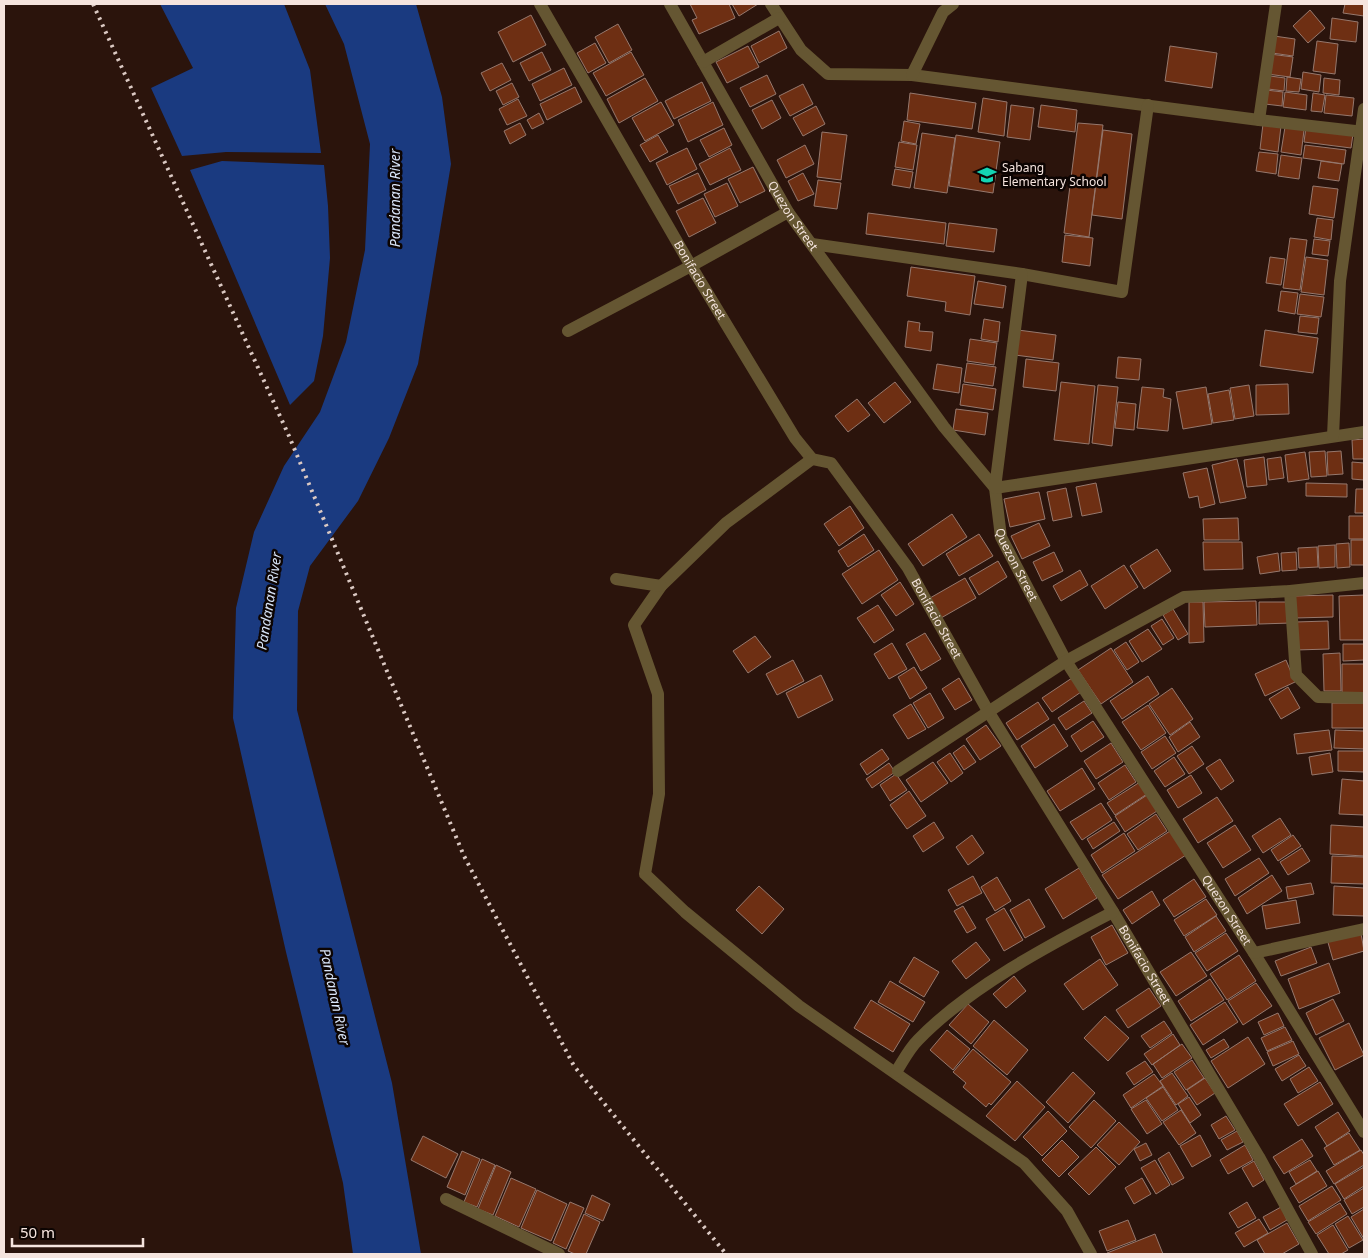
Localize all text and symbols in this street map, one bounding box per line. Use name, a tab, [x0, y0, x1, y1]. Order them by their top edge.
water label: Pandanan River	[385, 148, 404, 247]
place label: Sabang Elementary School	[1002, 159, 1107, 190]
school or university icon: Sabang Elementary School	[976, 164, 998, 186]
street label: Quezon Street	[764, 178, 823, 255]
street label: Bonifacio Street	[670, 237, 731, 323]
street label: Quezon Street	[992, 527, 1043, 605]
water label: Pandanan River	[251, 550, 286, 651]
street label: Bonifacio Street	[908, 575, 966, 662]
street label: Quezon Street	[1198, 871, 1256, 949]
street label: Bonifacio Street	[1115, 922, 1175, 1008]
water label: Pandanan River	[316, 947, 355, 1048]
scale bar	[12, 1216, 144, 1248]
text: 50 m	[20, 1222, 55, 1242]

